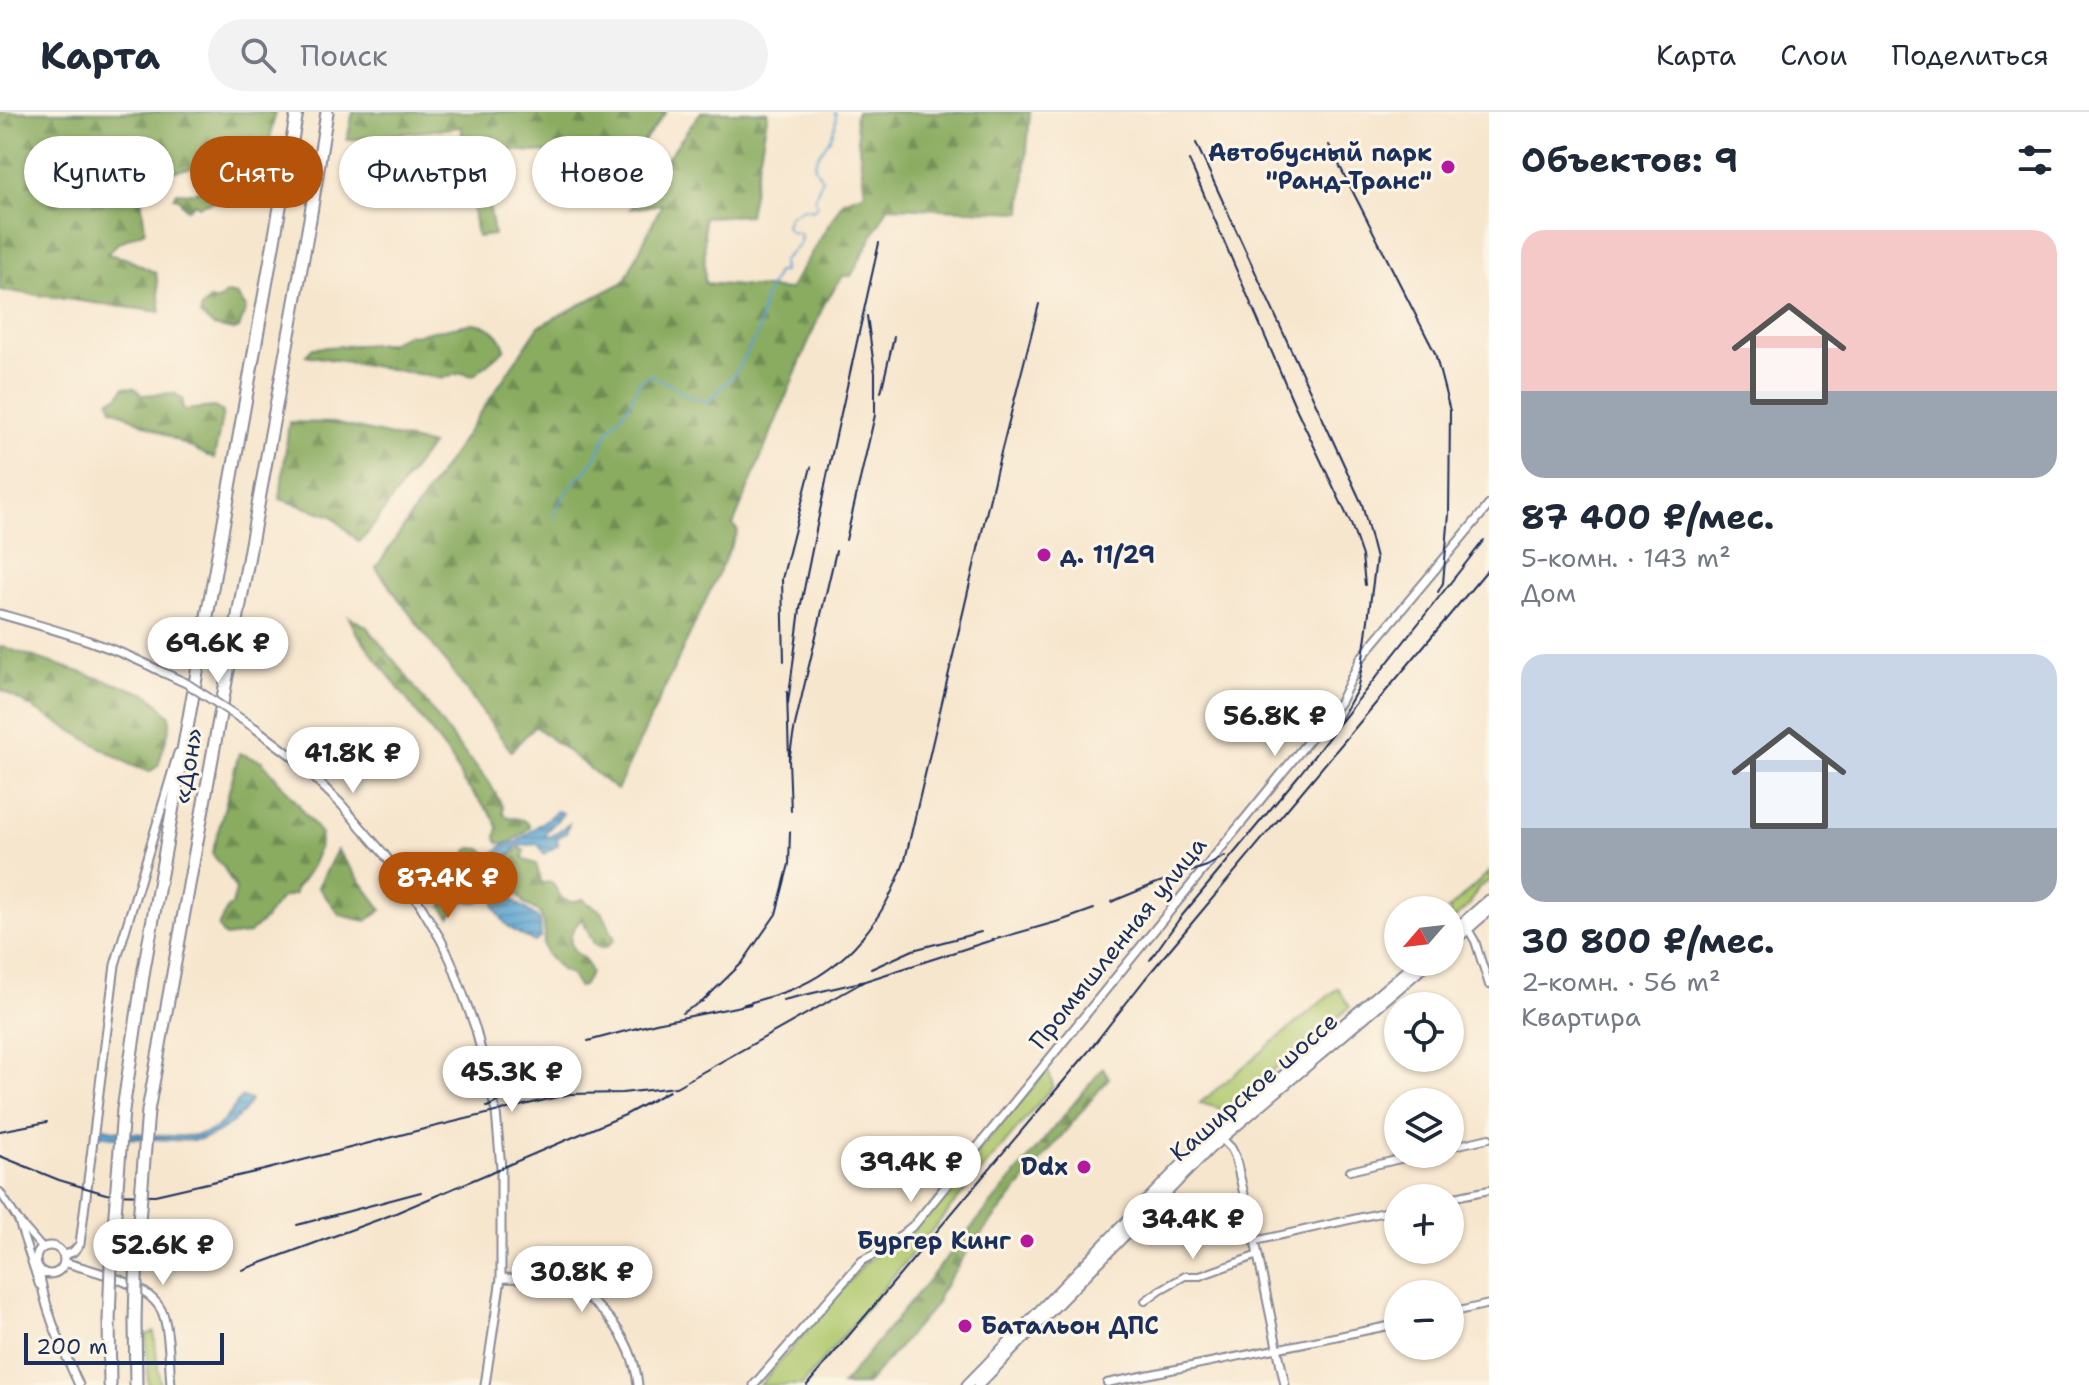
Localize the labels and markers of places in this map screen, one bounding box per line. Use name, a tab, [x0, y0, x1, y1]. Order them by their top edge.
place label: Автобусный парк "Ранд-Транс"	[1208, 137, 1432, 197]
marker: Автобусный парк "Ранд-Транс"	[1439, 158, 1457, 176]
place label: д. 11/29	[1060, 539, 1155, 571]
marker: д. 11/29	[1035, 546, 1053, 564]
pin: 69.6K ₽	[144, 617, 292, 685]
pin: 56.8K ₽	[1201, 690, 1349, 758]
pin: 41.8K ₽	[279, 727, 427, 795]
pin: 87.4K ₽	[374, 852, 522, 920]
pin: 45.3K ₽	[438, 1046, 586, 1114]
pin: 39.4K ₽	[837, 1136, 985, 1204]
place label: Ddx	[1021, 1151, 1068, 1183]
marker: Ddx	[1075, 1158, 1093, 1176]
pin: 34.4K ₽	[1119, 1193, 1267, 1261]
pin: 52.6K ₽	[89, 1219, 237, 1287]
place label: Бургер Кинг	[857, 1225, 1012, 1257]
marker: Бургер Кинг	[1018, 1232, 1036, 1250]
pin: 30.8K ₽	[508, 1246, 656, 1314]
place label: Батальон ДПС	[981, 1310, 1159, 1342]
marker: Батальон ДПС	[956, 1317, 974, 1335]

